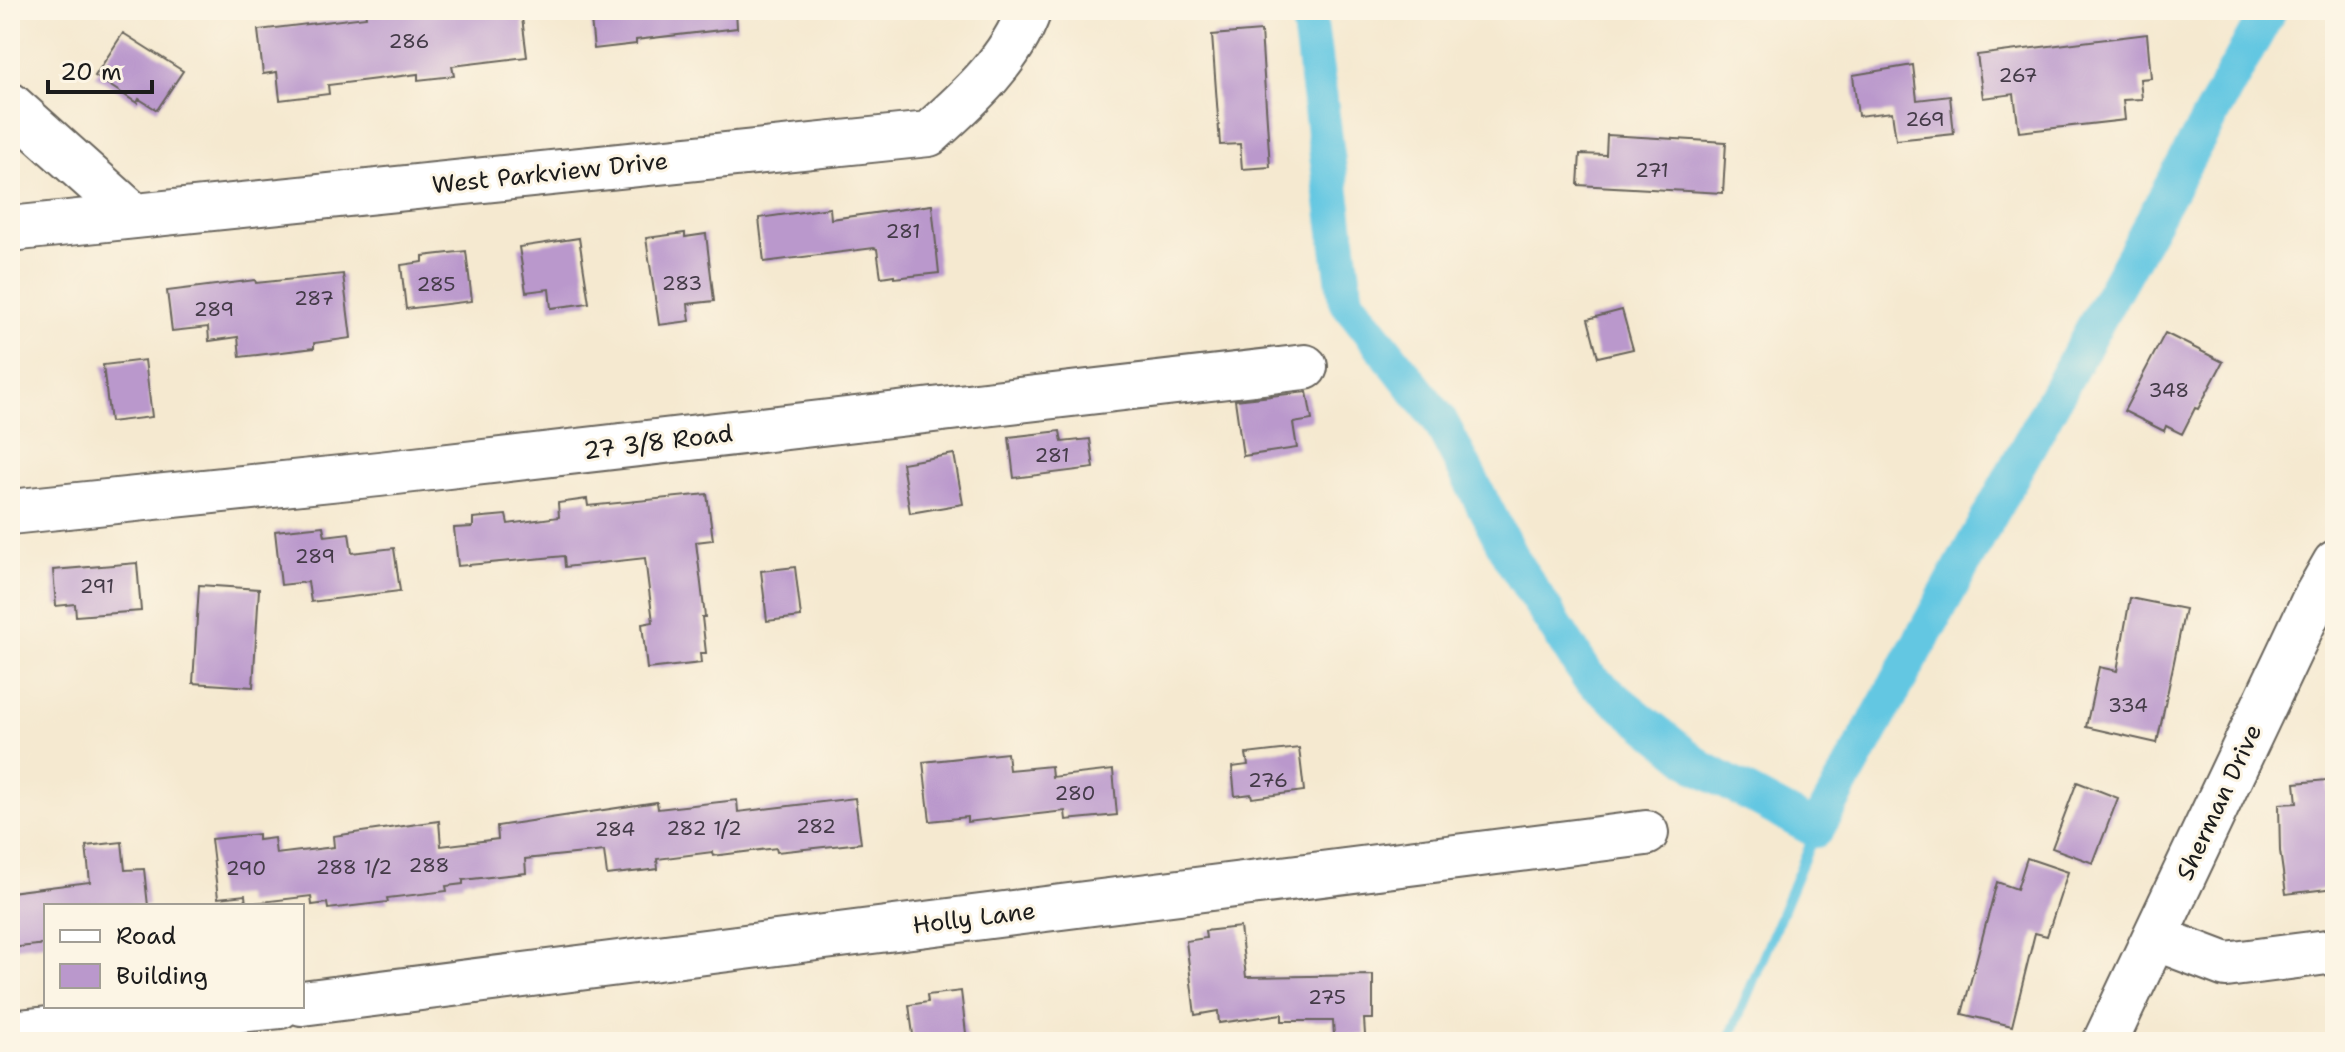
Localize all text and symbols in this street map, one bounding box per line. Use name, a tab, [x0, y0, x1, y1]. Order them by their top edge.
house number: 286	[389, 28, 429, 54]
scale bar	[48, 44, 152, 94]
text: 20 m	[60, 56, 122, 88]
house number: 267	[1999, 62, 2037, 88]
house number: 269	[1905, 106, 1945, 132]
street label: West Parkview Drive	[430, 145, 670, 201]
house number: 271	[1635, 157, 1669, 183]
house number: 281	[886, 218, 920, 244]
house number: 283	[662, 270, 702, 296]
house number: 285	[416, 271, 456, 297]
house number: 287	[294, 285, 334, 311]
house number: 289	[194, 296, 234, 322]
house number: 348	[2149, 377, 2189, 403]
street label: 27 3/8 Road	[582, 417, 734, 467]
house number: 281	[1035, 442, 1069, 468]
house number: 289	[295, 543, 335, 569]
house number: 291	[80, 573, 114, 599]
house number: 334	[2108, 692, 2148, 718]
street label: Sherman Drive	[2169, 719, 2269, 885]
house number: 276	[1248, 767, 1288, 793]
house number: 280	[1055, 780, 1095, 806]
house number: 282	[796, 813, 836, 839]
house number: 282 1/2	[666, 815, 742, 841]
house number: 284	[595, 816, 635, 842]
house number: 288	[409, 852, 449, 878]
house number: 288 1/2	[316, 854, 392, 880]
house number: 290	[226, 855, 266, 881]
street label: Holly Lane	[911, 895, 1037, 941]
legend	[44, 904, 304, 1008]
text: Road	[116, 920, 176, 952]
text: Building	[116, 960, 208, 992]
house number: 275	[1308, 984, 1346, 1010]

